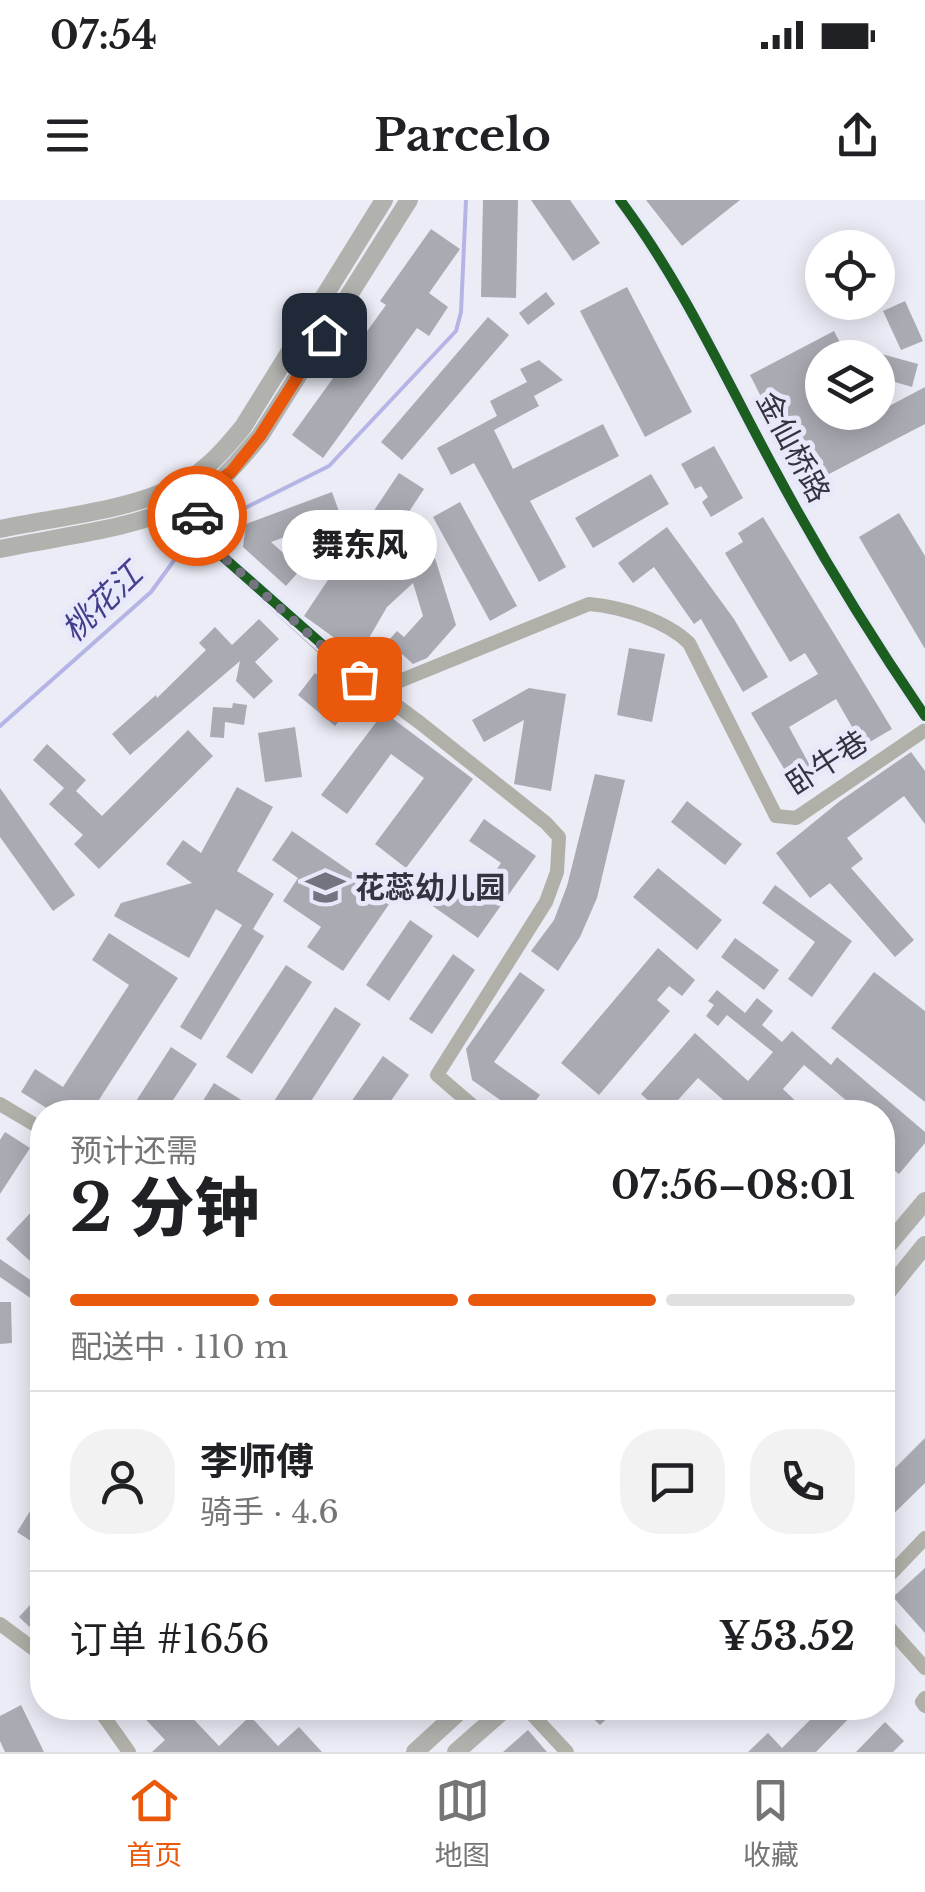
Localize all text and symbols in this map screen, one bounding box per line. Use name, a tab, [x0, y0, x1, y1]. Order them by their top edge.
text: 07:54	[50, 12, 157, 59]
text: Parcelo	[374, 107, 551, 163]
icon: menu	[40, 108, 95, 163]
icon: share	[830, 108, 885, 163]
map controls	[805, 230, 895, 430]
button: locate	[805, 230, 895, 320]
pin	[282, 293, 367, 378]
icon: home	[297, 308, 352, 363]
button: layers	[805, 340, 895, 430]
street label: 金仙桥路	[749, 385, 838, 508]
courier	[147, 466, 247, 566]
icon: car	[170, 489, 225, 544]
callout: 舞东风	[282, 509, 436, 579]
text: 舞东风	[311, 525, 408, 565]
water label: 桃花江	[54, 552, 153, 650]
pin	[317, 637, 402, 722]
icon: bag	[332, 652, 387, 707]
street label: 卧牛巷	[779, 723, 875, 803]
school or university icon: 花蕊幼儿园	[304, 867, 346, 909]
place label: 花蕊幼儿园	[355, 869, 505, 906]
text: 预计还需	[70, 1131, 198, 1171]
text: 07:56–08:01	[611, 1162, 855, 1209]
text: 2 分钟	[70, 1168, 260, 1249]
text: 配送中 · 110 m	[70, 1327, 288, 1367]
button: person	[70, 1429, 175, 1534]
button: chat	[620, 1429, 725, 1534]
button: phone	[750, 1429, 855, 1534]
text: 李师傅	[200, 1438, 314, 1485]
text: 骑手 · 4.6	[200, 1492, 339, 1532]
text: ¥53.52	[719, 1613, 855, 1660]
text: 订单 #1656	[70, 1616, 270, 1663]
tab: 首页	[126, 1773, 182, 1873]
tab: 地图	[434, 1773, 491, 1873]
tab: 收藏	[743, 1773, 799, 1873]

